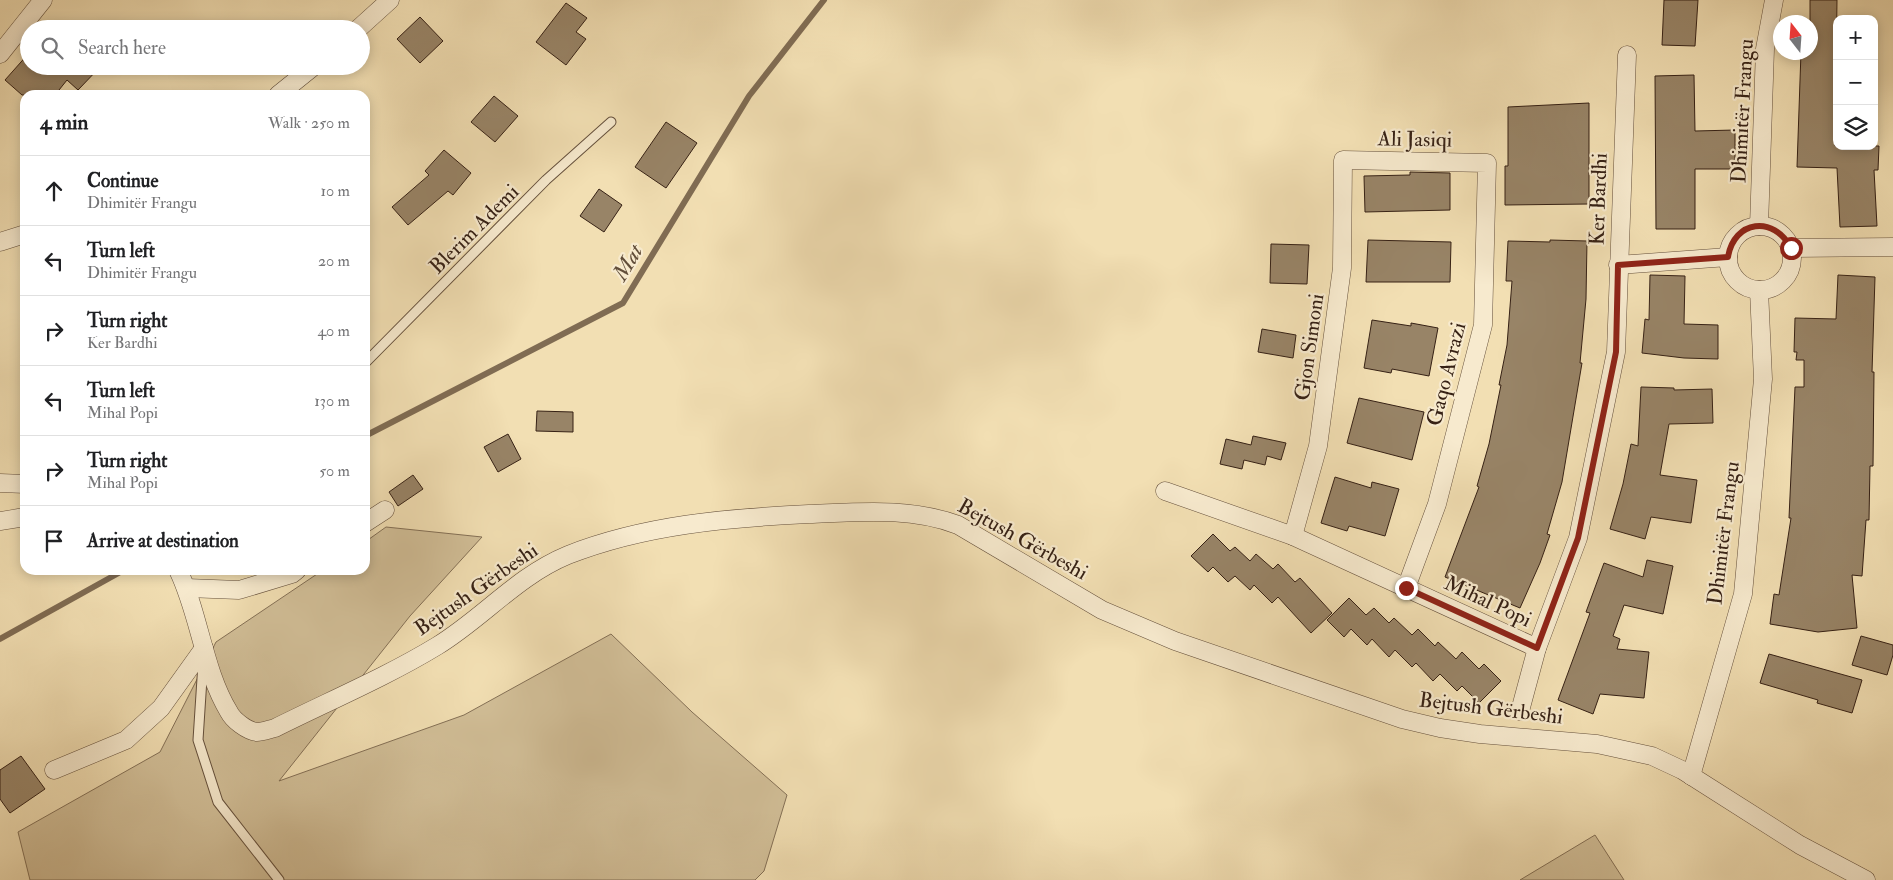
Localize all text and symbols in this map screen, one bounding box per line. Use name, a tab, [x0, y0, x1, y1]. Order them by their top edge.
north arrow	[1773, 15, 1818, 60]
map controls	[1833, 15, 1878, 150]
button: +	[1833, 15, 1878, 60]
search box	[20, 20, 370, 75]
icon: search	[38, 34, 66, 62]
text: Search here	[78, 36, 166, 60]
street label: Dhimitër Frangu	[1725, 38, 1760, 184]
button: −	[1833, 60, 1878, 105]
button: layers	[1833, 105, 1878, 150]
text: 4 min	[40, 109, 88, 136]
text: Walk · 250 m	[268, 113, 350, 133]
street label: Ali Jasiqi	[1376, 125, 1453, 154]
street label: Ker Bardhi	[1583, 152, 1614, 246]
text: Continue	[87, 169, 158, 193]
icon: ahead	[40, 177, 68, 205]
street label: Blerim Ademi	[424, 178, 525, 280]
text: 10 m	[320, 181, 350, 201]
text: Dhimitër Frangu	[87, 193, 197, 213]
route start	[1780, 237, 1803, 260]
water label: Mat	[605, 238, 650, 288]
text: Turn left	[87, 239, 155, 263]
icon: left	[40, 247, 68, 275]
text: 20 m	[318, 251, 350, 271]
text: Dhimitër Frangu	[87, 263, 197, 283]
street label: Gjon Simoni	[1289, 291, 1330, 402]
text: Turn right	[87, 309, 167, 333]
icon: right	[40, 317, 68, 345]
street label: Gaqo Avrazi	[1421, 319, 1472, 429]
text: 40 m	[317, 321, 350, 341]
text: Ker Bardhi	[87, 333, 157, 353]
text: Turn left	[87, 379, 155, 403]
icon: left	[40, 387, 68, 415]
text: 130 m	[314, 391, 350, 411]
text: Mihal Popi	[87, 403, 158, 423]
text: Turn right	[87, 449, 167, 473]
icon: right	[40, 457, 68, 485]
street label: Dhimitër Frangu	[1701, 460, 1746, 606]
text: 50 m	[319, 461, 350, 481]
text: Mihal Popi	[87, 473, 158, 493]
street label: Bejtush Gërbeshi	[953, 493, 1093, 587]
icon: arrive	[40, 527, 68, 555]
text: Arrive at destination	[87, 529, 239, 553]
street label: Bejtush Gërbeshi	[409, 537, 544, 642]
street label: Mihal Popi	[1440, 570, 1536, 634]
route end	[1395, 577, 1418, 600]
street label: Bejtush Gërbeshi	[1417, 686, 1565, 731]

